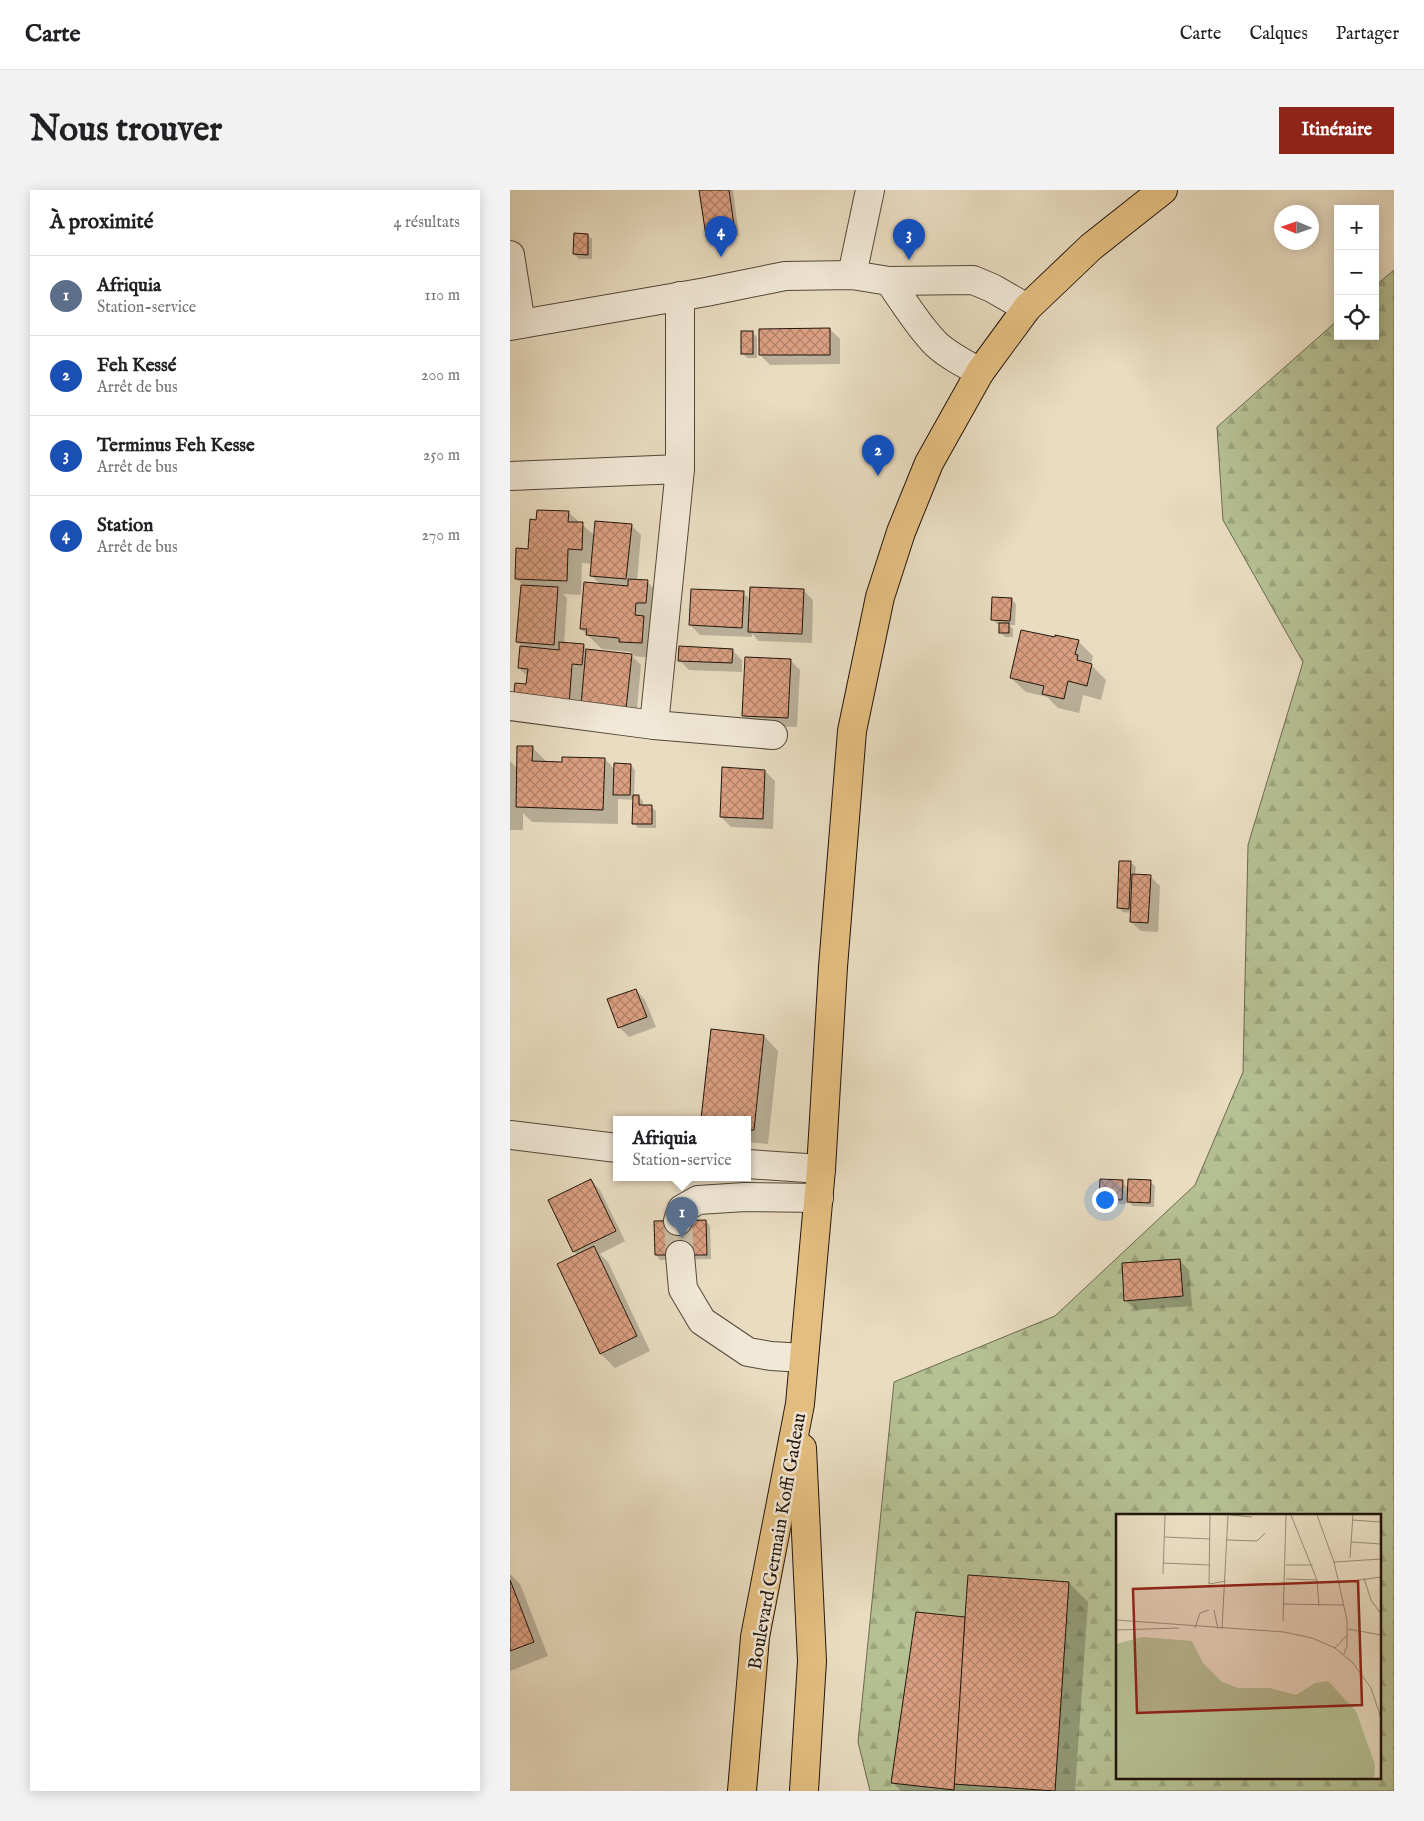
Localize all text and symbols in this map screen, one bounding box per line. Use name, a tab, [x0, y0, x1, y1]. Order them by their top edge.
text: Carte	[25, 19, 81, 50]
text: Carte	[1180, 23, 1221, 46]
text: Calques	[1249, 23, 1308, 46]
text: Partager	[1336, 23, 1399, 46]
button: Itinéraire	[1279, 107, 1394, 154]
text: Nous trouver	[30, 108, 222, 153]
north arrow	[1274, 205, 1319, 250]
map controls	[1334, 205, 1379, 340]
button: +	[1334, 205, 1379, 250]
text: À proximité	[50, 209, 153, 236]
text: 4 résultats	[394, 213, 460, 233]
pin: 4	[705, 216, 737, 257]
pin: 3	[893, 219, 925, 260]
button: −	[1334, 250, 1379, 295]
text: Afriquia	[97, 274, 161, 298]
text: 1	[63, 286, 69, 306]
text: 110 m	[424, 286, 460, 306]
button: locate	[1334, 295, 1379, 340]
text: Station-service	[97, 298, 196, 318]
text: Feh Kessé	[97, 354, 176, 378]
text: 2	[62, 366, 70, 386]
text: 200 m	[421, 366, 460, 386]
text: Arrêt de bus	[97, 378, 178, 398]
text: Terminus Feh Kesse	[97, 434, 255, 458]
pin: 2	[862, 435, 894, 476]
text: 3	[63, 446, 69, 466]
text: 250 m	[423, 446, 460, 466]
text: Arrêt de bus	[97, 458, 178, 478]
text: Station	[97, 514, 153, 538]
text: 4	[62, 526, 70, 546]
text: 270 m	[421, 526, 460, 546]
text: Arrêt de bus	[97, 538, 178, 558]
popup	[613, 1116, 751, 1181]
text: Afriquia	[632, 1127, 697, 1151]
text: Station-service	[632, 1151, 732, 1171]
your location	[1092, 1187, 1118, 1213]
pin: 1	[666, 1197, 698, 1238]
street label: Boulevard Germain Koffi Gadeau	[744, 1411, 812, 1672]
inset map	[1116, 1514, 1382, 1778]

